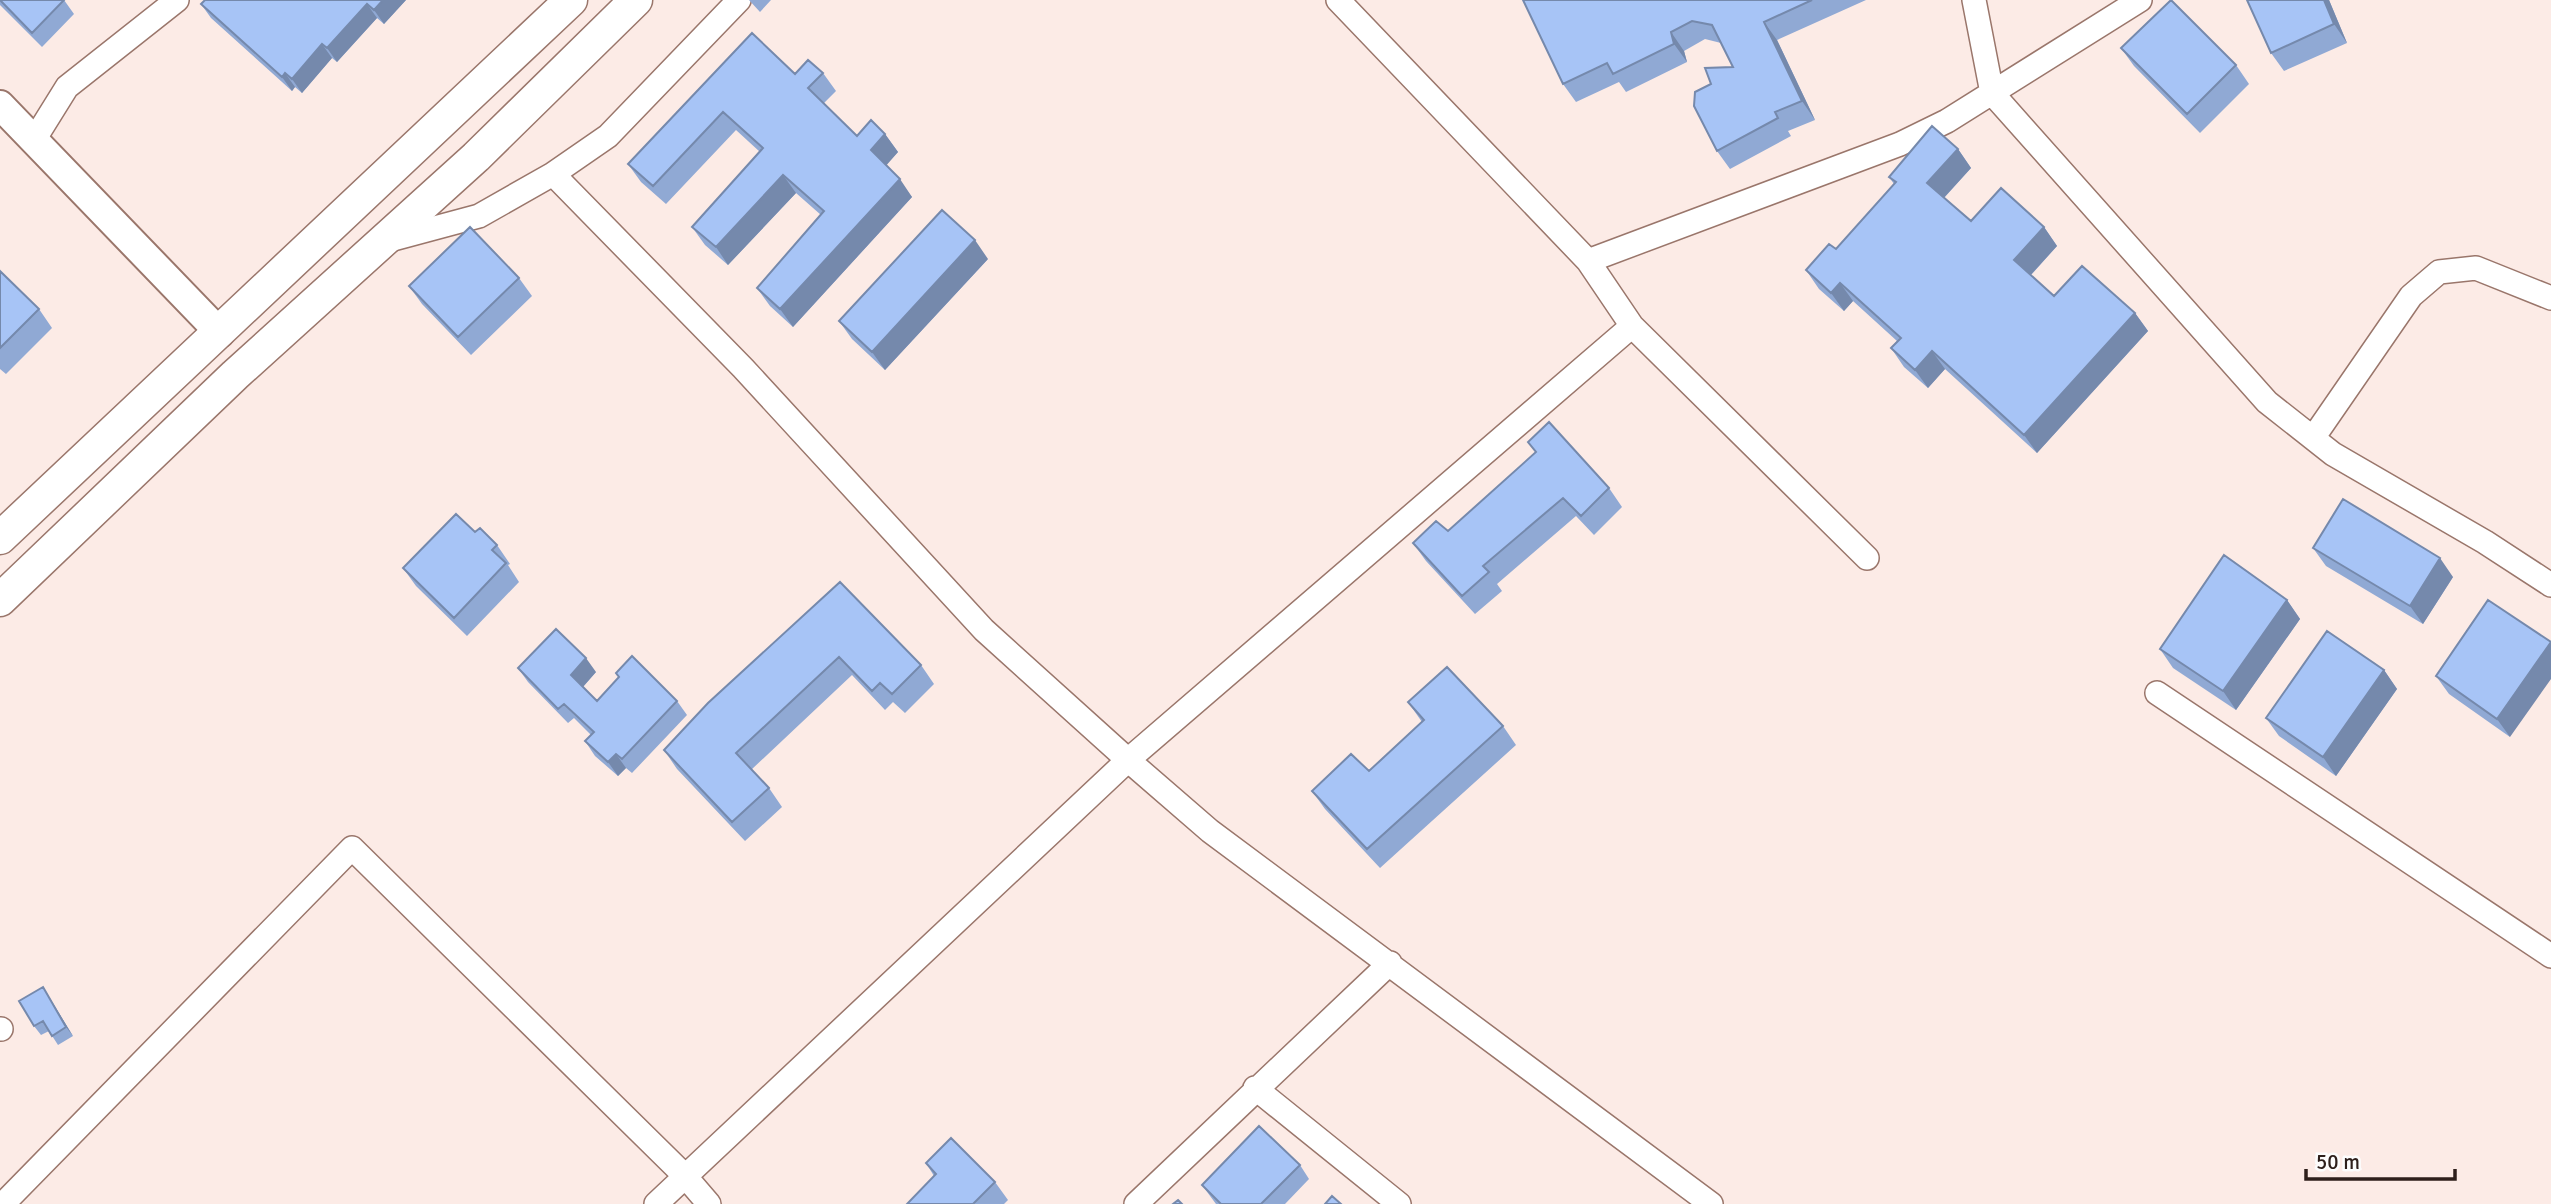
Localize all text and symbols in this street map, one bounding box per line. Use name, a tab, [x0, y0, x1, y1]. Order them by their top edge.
scale bar	[2306, 1138, 2455, 1182]
text: 50 m	[2316, 1149, 2360, 1175]

